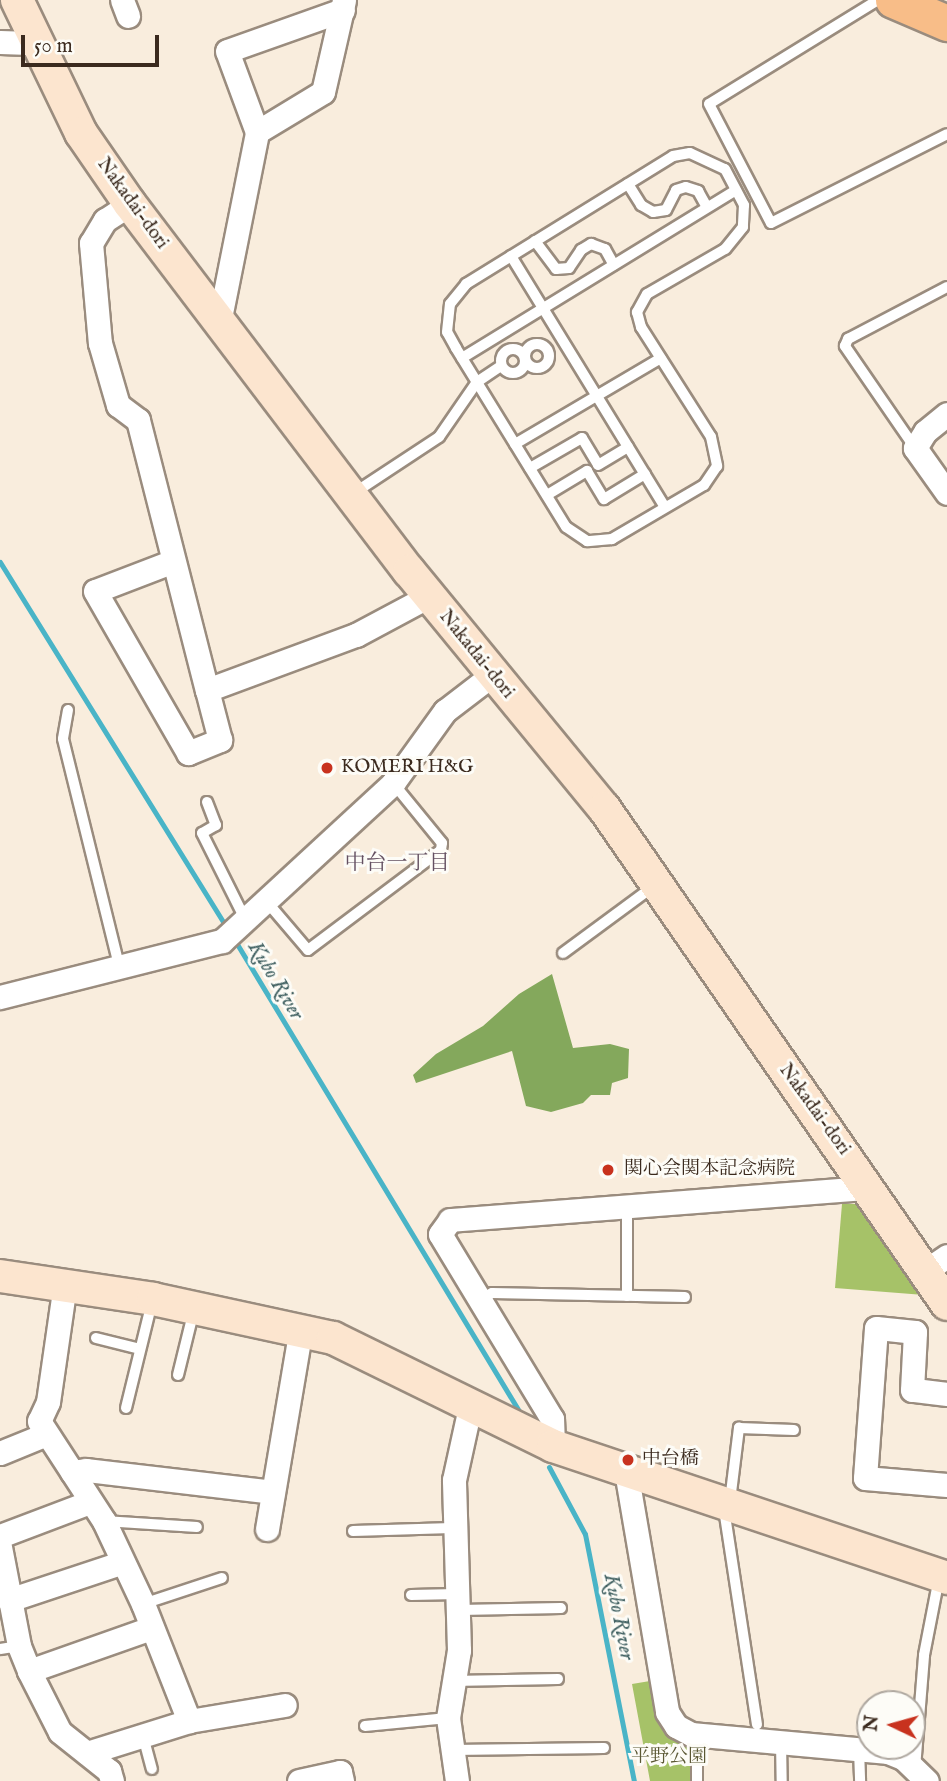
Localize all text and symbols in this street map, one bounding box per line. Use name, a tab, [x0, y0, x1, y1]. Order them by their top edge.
scale bar	[24, 21, 163, 65]
text: 50 m	[34, 33, 73, 60]
street label: Nakadai-dori	[91, 154, 173, 254]
street label: Nakadai-dori	[433, 606, 519, 704]
place label: KOMERI H&G	[341, 757, 473, 779]
marker: KOMERI H&G	[319, 760, 335, 776]
district label: 中台一丁目	[345, 851, 449, 877]
water label: Kubo River	[242, 937, 308, 1025]
street label: Nakadai-dori	[773, 1060, 855, 1160]
place label: 関心会関本記念病院	[624, 1159, 795, 1181]
marker: 関心会関本記念病院	[598, 1160, 618, 1180]
place label: 中台橋	[642, 1449, 699, 1471]
marker: 中台橋	[620, 1452, 636, 1468]
water label: Kubo River	[597, 1572, 639, 1662]
north arrow	[856, 1690, 926, 1760]
text: N	[859, 1714, 885, 1733]
park label: 平野公園	[631, 1747, 707, 1769]

